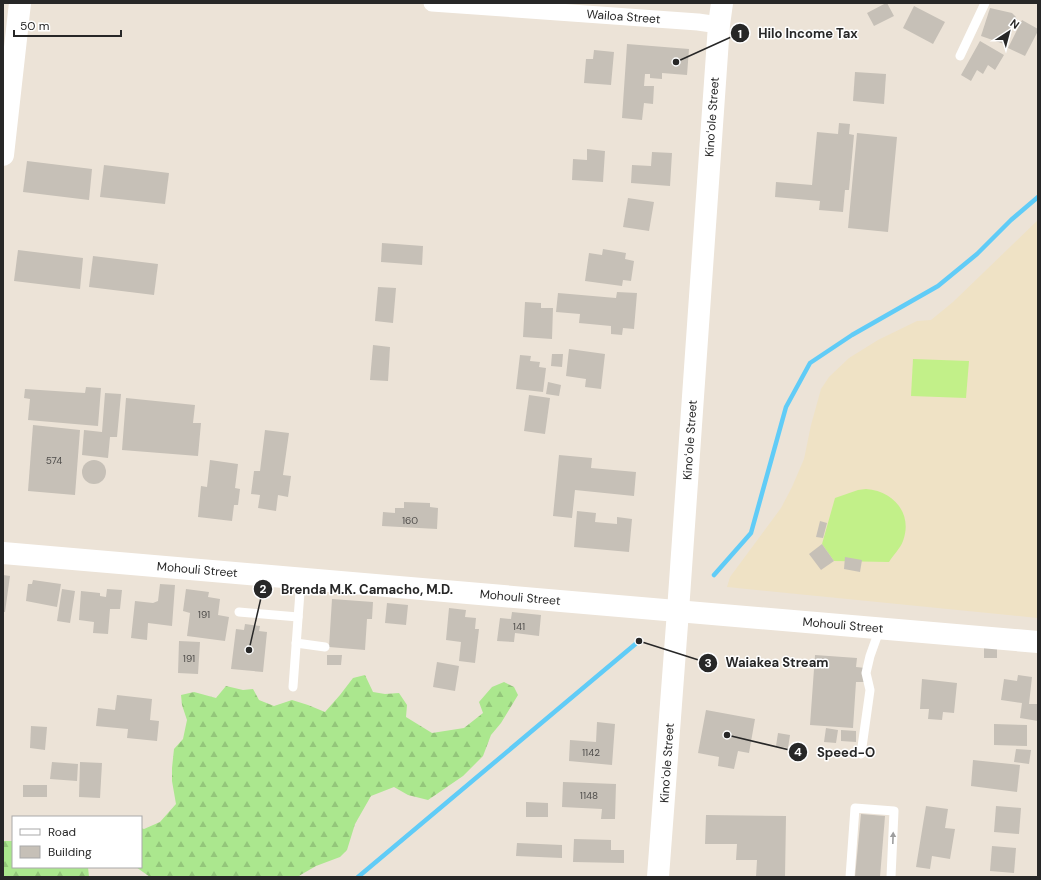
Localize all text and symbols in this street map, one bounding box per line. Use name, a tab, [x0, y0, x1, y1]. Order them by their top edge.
street label: Wailoa Street	[586, 6, 661, 27]
scale bar	[14, 12, 121, 38]
north arrow	[989, 12, 1029, 52]
text: N	[1008, 16, 1022, 32]
text: 50 m	[20, 18, 49, 34]
callout: Hilo Income Tax	[730, 21, 866, 46]
text: Hilo Income Tax	[758, 25, 858, 42]
text: 1	[738, 26, 742, 42]
street label: Kinoʻole Street	[701, 76, 723, 158]
street label: Kinoʻole Street	[679, 399, 701, 481]
house number: 574	[46, 454, 62, 467]
house number: 160	[402, 514, 418, 527]
street label: Mohouli Street	[156, 558, 239, 581]
callout: Brenda M.K. Camacho, M.D.	[253, 577, 461, 602]
text: 2	[260, 581, 267, 597]
text: Brenda M.K. Camacho, M.D.	[281, 581, 453, 598]
street label: Mohouli Street	[479, 586, 561, 609]
house number: 191	[198, 608, 210, 621]
street label: Mohouli Street	[802, 614, 884, 637]
house number: 141	[513, 620, 525, 633]
callout: Waiakea Stream	[698, 650, 837, 675]
house number: 191	[183, 652, 195, 665]
text: Waiakea Stream	[725, 654, 829, 671]
text: 3	[704, 655, 712, 671]
street label: Kinoʻole Street	[656, 722, 678, 804]
callout: Speed-O	[788, 740, 883, 765]
text: 4	[794, 744, 802, 760]
text: Speed-O	[817, 744, 875, 761]
house number: 1142	[582, 746, 600, 759]
house number: 1148	[580, 789, 598, 802]
legend	[12, 816, 142, 868]
text: Road	[48, 824, 76, 840]
one-way arrow	[889, 832, 896, 844]
text: Building	[48, 844, 92, 860]

